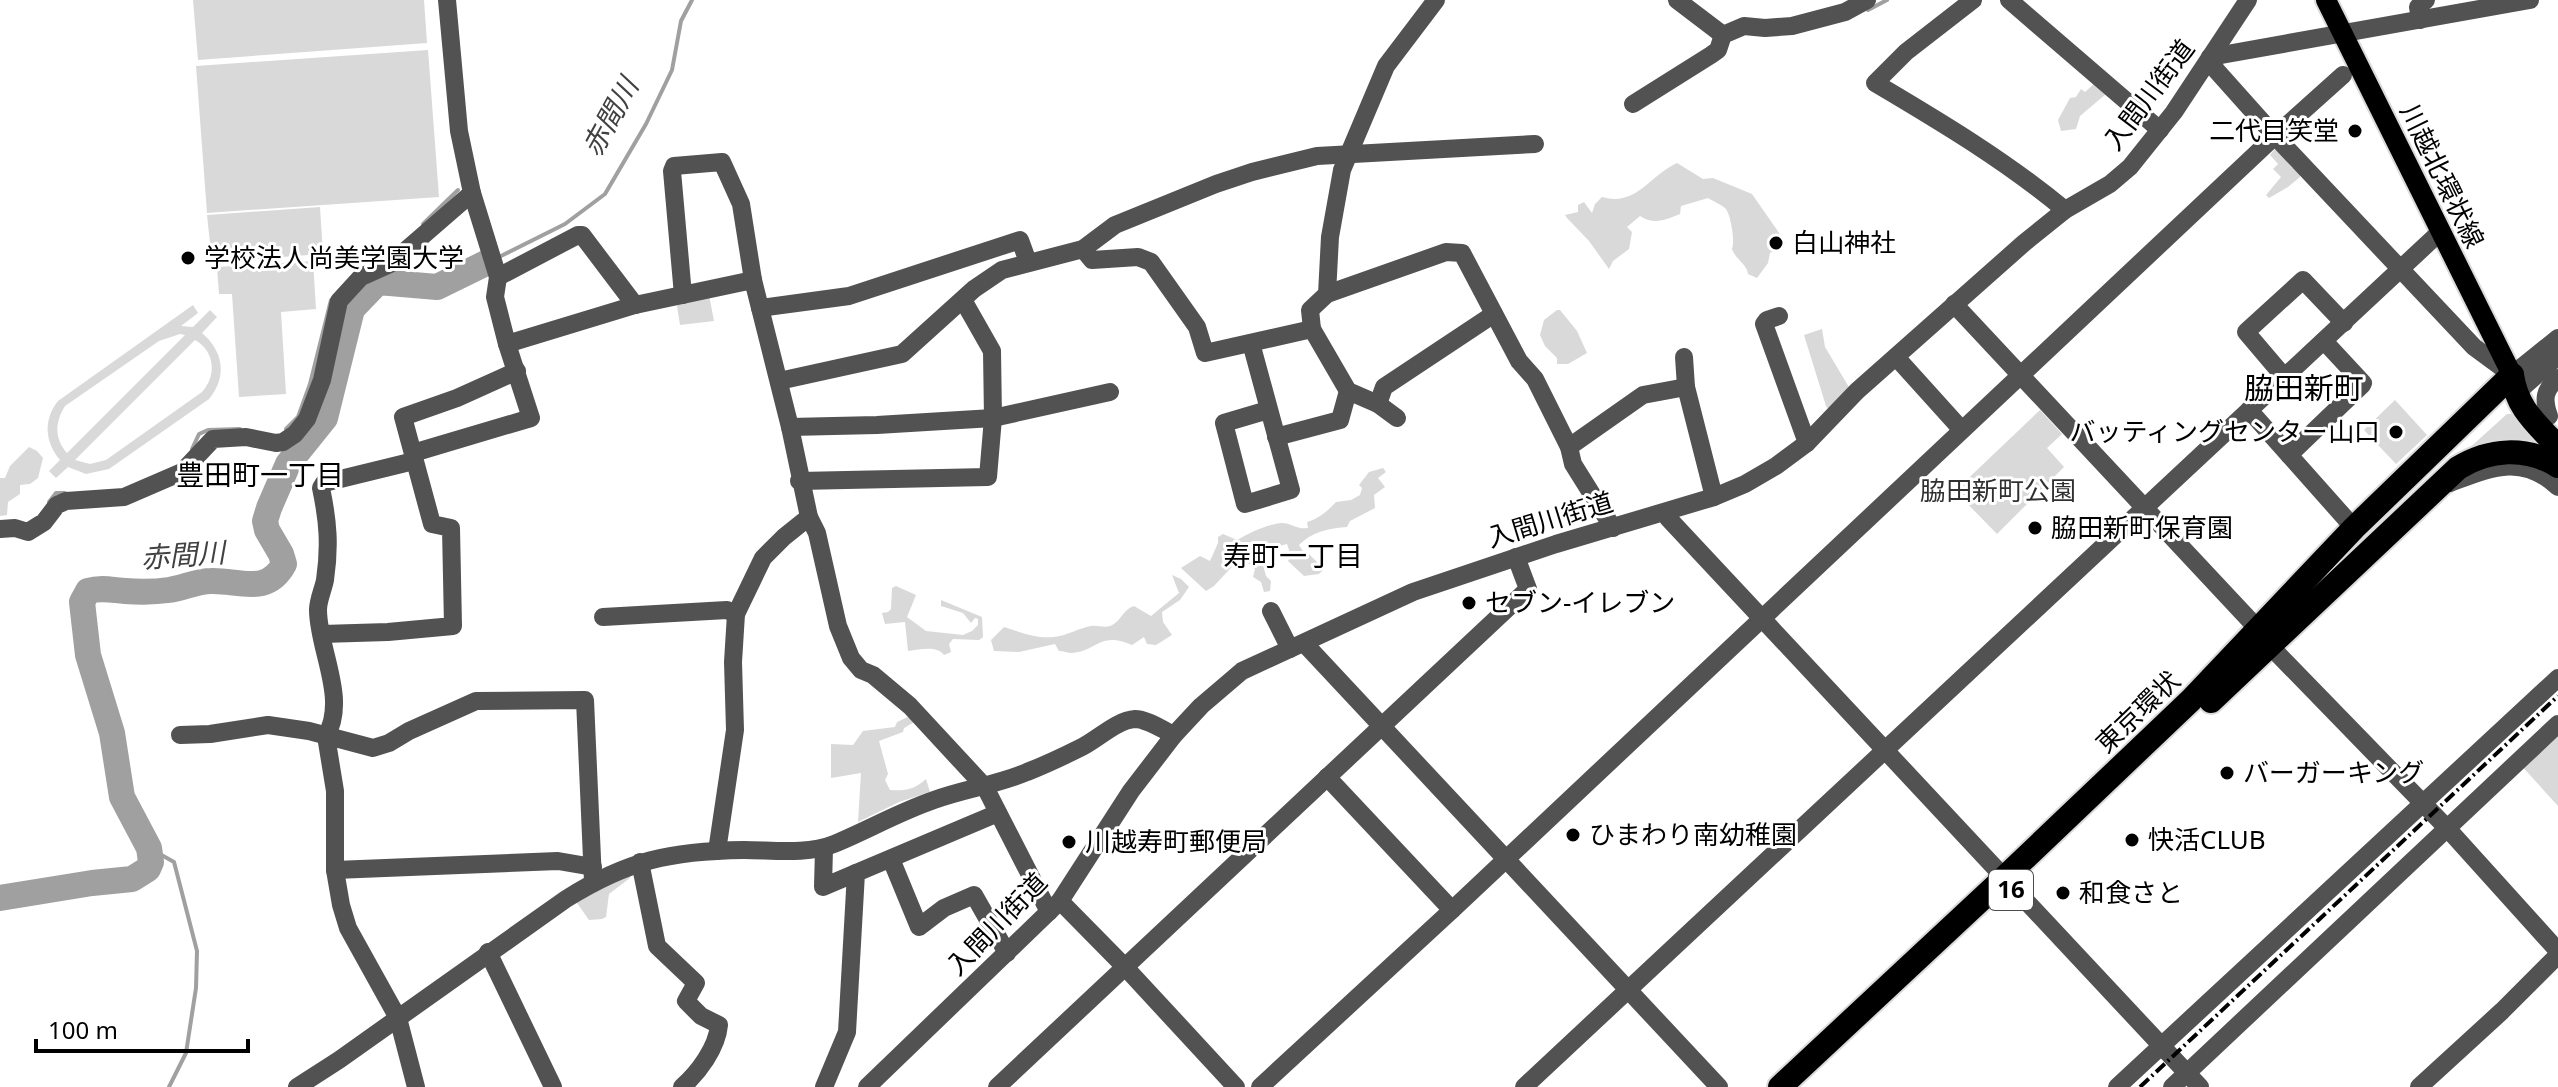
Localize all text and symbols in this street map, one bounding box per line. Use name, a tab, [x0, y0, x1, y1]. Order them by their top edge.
street label: 入間川街道	[2095, 32, 2202, 157]
water label: 赤間川	[572, 68, 648, 162]
street label: 川越北環状線	[2393, 98, 2493, 254]
place label: 二代目笑堂	[2209, 112, 2339, 148]
marker: 二代目笑堂	[2346, 122, 2364, 140]
place label: 白山神社	[1792, 224, 1896, 260]
marker: 白山神社	[1767, 234, 1785, 252]
place label: 学校法人尚美学園大学	[204, 239, 464, 275]
marker: 学校法人尚美学園大学	[179, 249, 197, 267]
district label: 脇田新町	[2244, 367, 2364, 408]
place label: バッティングセンター山口	[2070, 413, 2380, 449]
marker: バッティングセンター山口	[2387, 423, 2405, 441]
district label: 豊田町一丁目	[176, 455, 344, 493]
park label: 脇田新町公園	[1920, 472, 2076, 508]
street label: 入間川街道	[1482, 483, 1617, 555]
place label: 脇田新町保育園	[2051, 509, 2233, 545]
marker: 脇田新町保育園	[2026, 519, 2044, 537]
water label: 赤間川	[140, 532, 229, 576]
district label: 寿町一丁目	[1223, 536, 1363, 574]
place label: セブン-イレブン	[1485, 584, 1675, 620]
marker: セブン-イレブン	[1460, 594, 1478, 612]
street label: 東京環状	[2087, 662, 2187, 760]
place label: バーガーキング	[2243, 754, 2424, 790]
marker: バーガーキング	[2218, 764, 2236, 782]
place label: ひまわり南幼稚園	[1589, 816, 1797, 852]
place label: 快活CLUB	[2148, 821, 2266, 857]
place label: 川越寿町郵便局	[1085, 823, 1267, 859]
marker: ひまわり南幼稚園	[1564, 826, 1582, 844]
marker: 快活CLUB	[2123, 831, 2141, 849]
marker: 川越寿町郵便局	[1060, 833, 1078, 851]
street label: 入間川街道	[938, 864, 1054, 983]
road number: 16	[1989, 870, 2033, 910]
place label: 和食さと	[2079, 874, 2183, 910]
marker: 和食さと	[2054, 884, 2072, 902]
scale bar	[36, 1003, 248, 1053]
text: 100 m	[48, 1013, 118, 1046]

